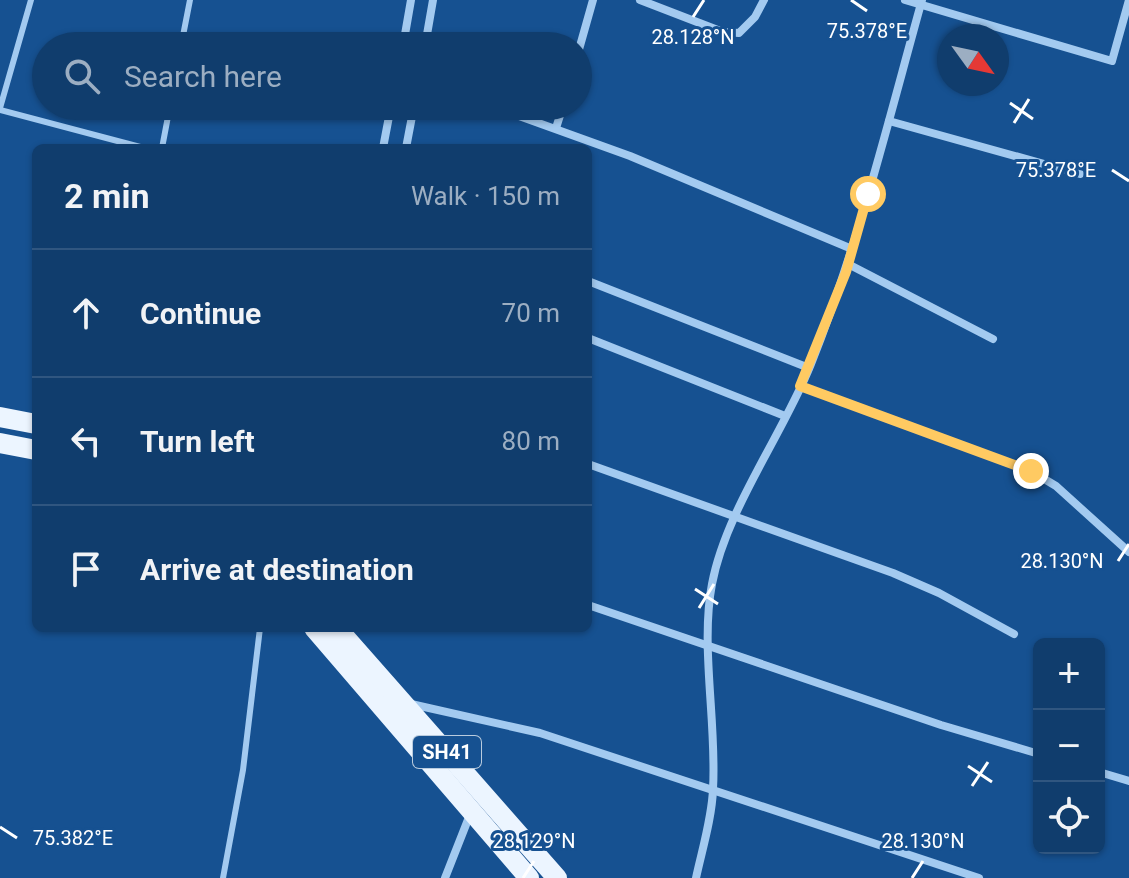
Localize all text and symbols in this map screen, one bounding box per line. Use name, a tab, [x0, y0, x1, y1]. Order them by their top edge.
text: 75.378°E	[827, 19, 907, 43]
north arrow	[937, 24, 1009, 96]
text: 28.128°N	[651, 25, 735, 49]
search box	[32, 32, 592, 120]
icon: search	[60, 54, 104, 98]
text: Search here	[124, 59, 282, 94]
text: 75.378°E	[1016, 158, 1096, 182]
text: 2 min	[64, 176, 149, 216]
route start	[850, 176, 886, 212]
text: Walk · 150 m	[411, 181, 560, 211]
icon: ahead	[64, 291, 108, 335]
text: Continue	[140, 296, 261, 331]
text: 70 m	[502, 298, 560, 328]
icon: left	[64, 419, 108, 463]
text: Turn left	[140, 424, 255, 459]
text: 80 m	[502, 426, 560, 456]
route end	[1013, 453, 1049, 489]
icon: arrive	[64, 547, 108, 591]
text: 28.130°N	[1020, 549, 1104, 573]
text: Arrive at destination	[140, 552, 414, 587]
map controls	[1033, 638, 1105, 854]
button: +	[1033, 638, 1105, 710]
button: −	[1033, 710, 1105, 782]
road number: SH41	[413, 736, 481, 768]
button: locate	[1033, 782, 1105, 854]
text: 75.382°E	[33, 826, 113, 850]
text: 28.129°N	[492, 829, 576, 853]
text: 28.130°N	[881, 829, 965, 853]

